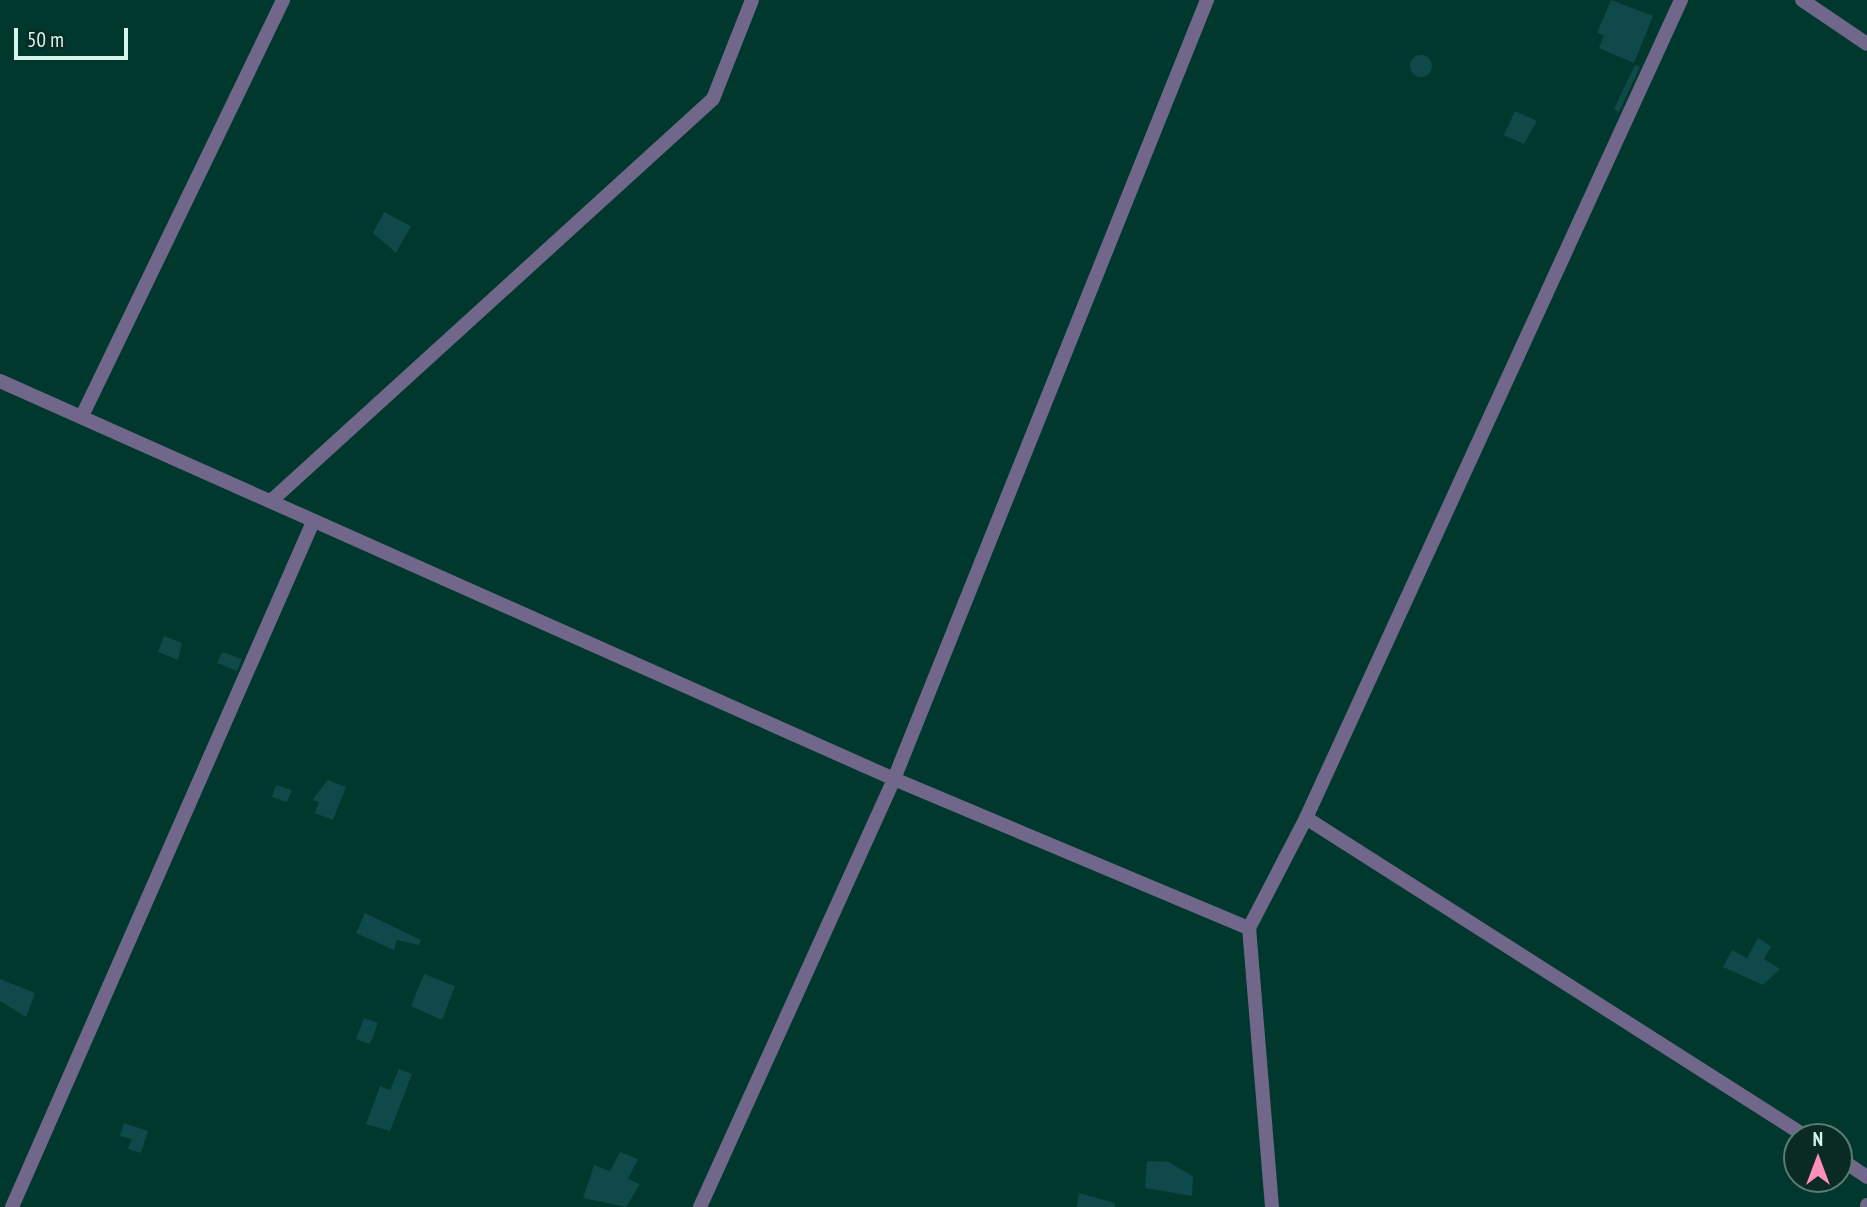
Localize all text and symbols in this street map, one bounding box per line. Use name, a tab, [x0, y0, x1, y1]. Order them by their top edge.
scale bar	[18, 14, 131, 58]
text: 50 m	[27, 26, 64, 53]
north arrow	[1783, 1123, 1853, 1193]
text: N	[1813, 1127, 1823, 1151]

